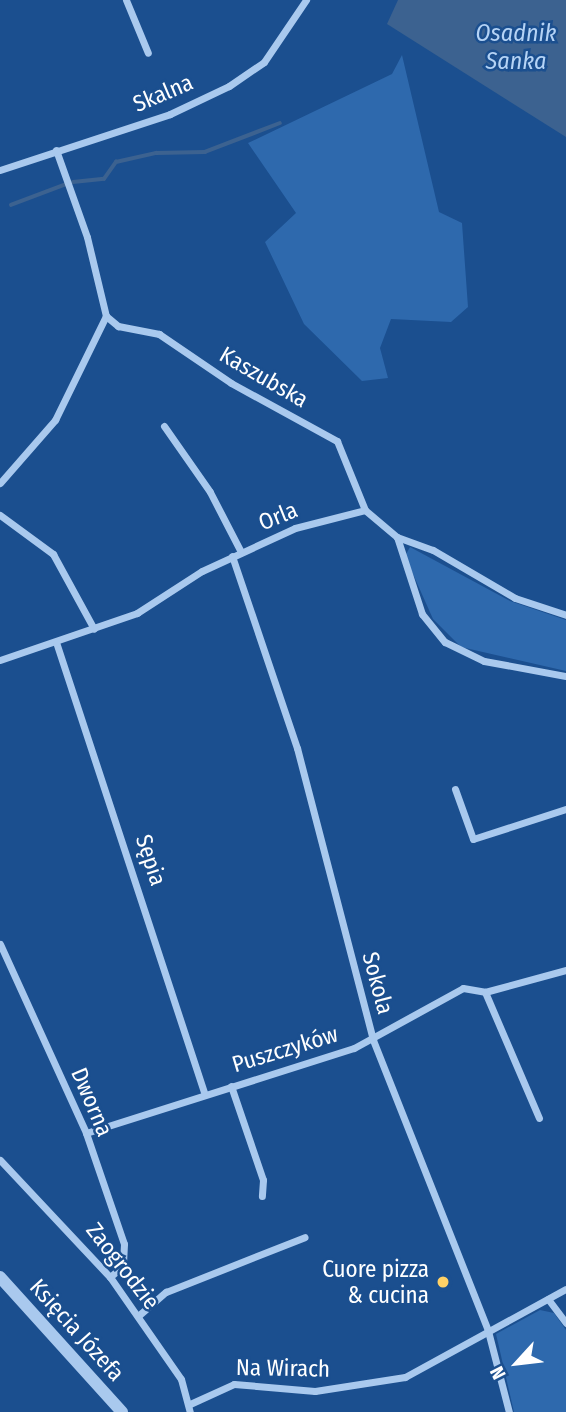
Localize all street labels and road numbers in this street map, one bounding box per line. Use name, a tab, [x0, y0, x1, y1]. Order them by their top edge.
street label: Skalna	[129, 68, 197, 118]
street label: Kaszubska	[215, 341, 313, 413]
street label: Orla	[254, 496, 302, 536]
street label: Sępia	[130, 831, 172, 889]
street label: Sokola	[356, 949, 400, 1017]
street label: Puszczyków	[229, 1020, 341, 1078]
street label: Dworna	[65, 1063, 119, 1141]
street label: Zaogrodzie	[80, 1217, 166, 1315]
street label: Księcia Józefa	[24, 1273, 130, 1387]
street label: Na Wirach	[236, 1353, 330, 1383]

